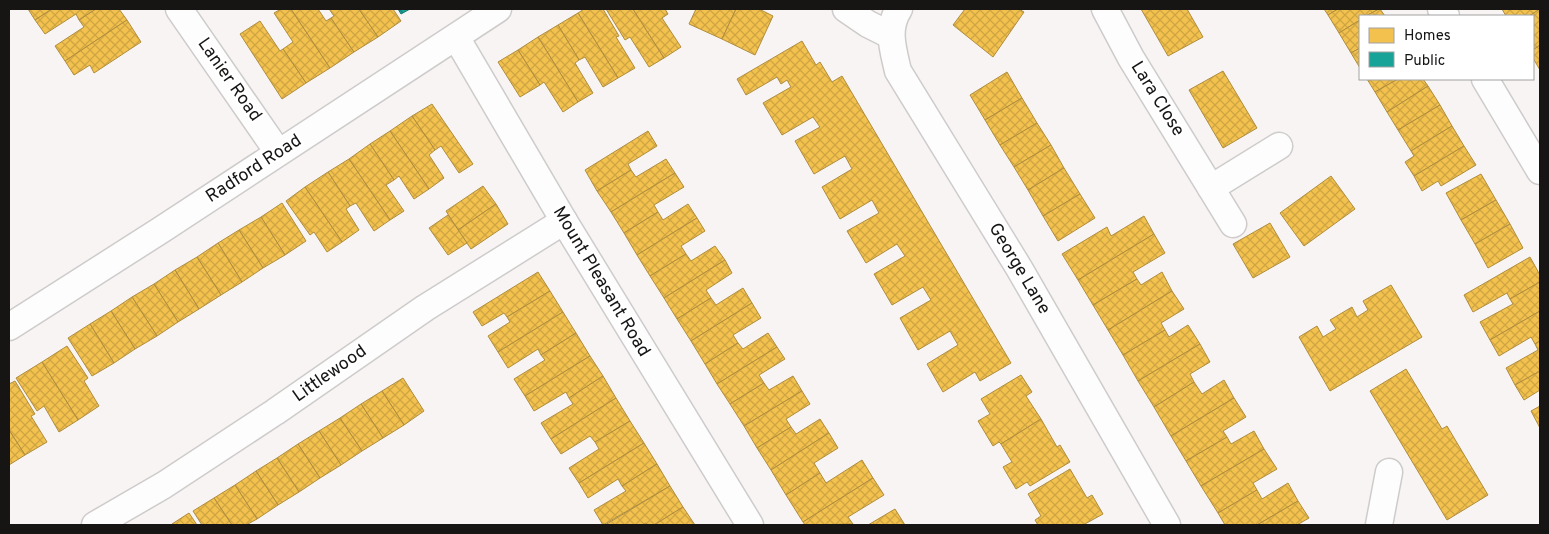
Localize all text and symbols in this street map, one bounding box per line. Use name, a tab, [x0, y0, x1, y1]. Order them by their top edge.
legend	[1359, 15, 1534, 80]
text: Homes	[1404, 27, 1451, 46]
street label: Lanier Road	[192, 34, 266, 126]
text: Public	[1404, 52, 1445, 71]
street label: Lara Close	[1125, 57, 1189, 141]
street label: Radford Road	[202, 129, 306, 209]
street label: Mount Pleasant Road	[547, 203, 655, 361]
street label: George Lane	[983, 219, 1055, 319]
street label: Littlewood	[288, 340, 372, 408]

